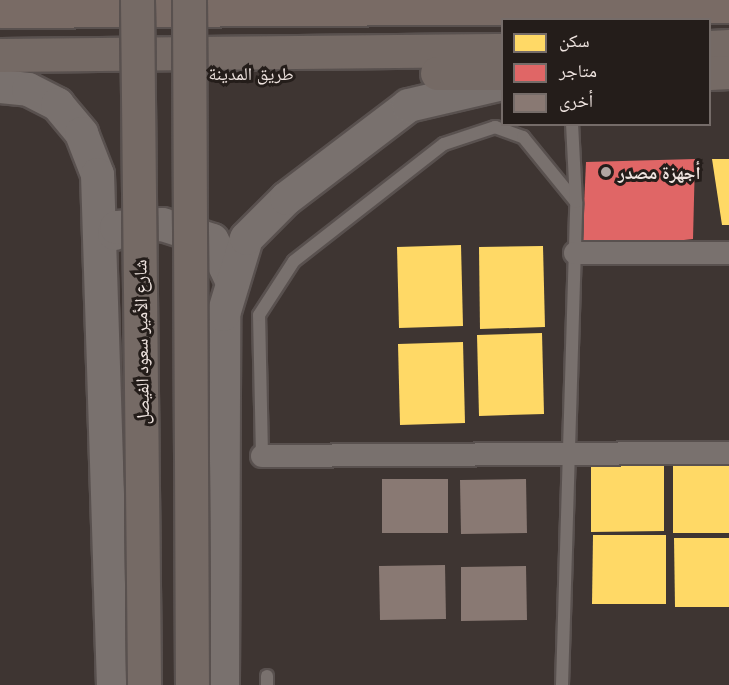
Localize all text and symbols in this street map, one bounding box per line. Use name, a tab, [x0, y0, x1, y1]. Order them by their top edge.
legend	[501, 18, 711, 126]
text: سكن	[559, 28, 590, 52]
text: متاجر	[559, 58, 597, 82]
street label: طريق المدينة	[208, 62, 294, 84]
text: أخرى	[559, 88, 593, 112]
place label: أجهزة مصدر	[618, 161, 701, 183]
marker: أجهزة مصدر	[599, 165, 613, 179]
street label: شارع الأمير سعود الفيصل	[129, 259, 153, 425]

